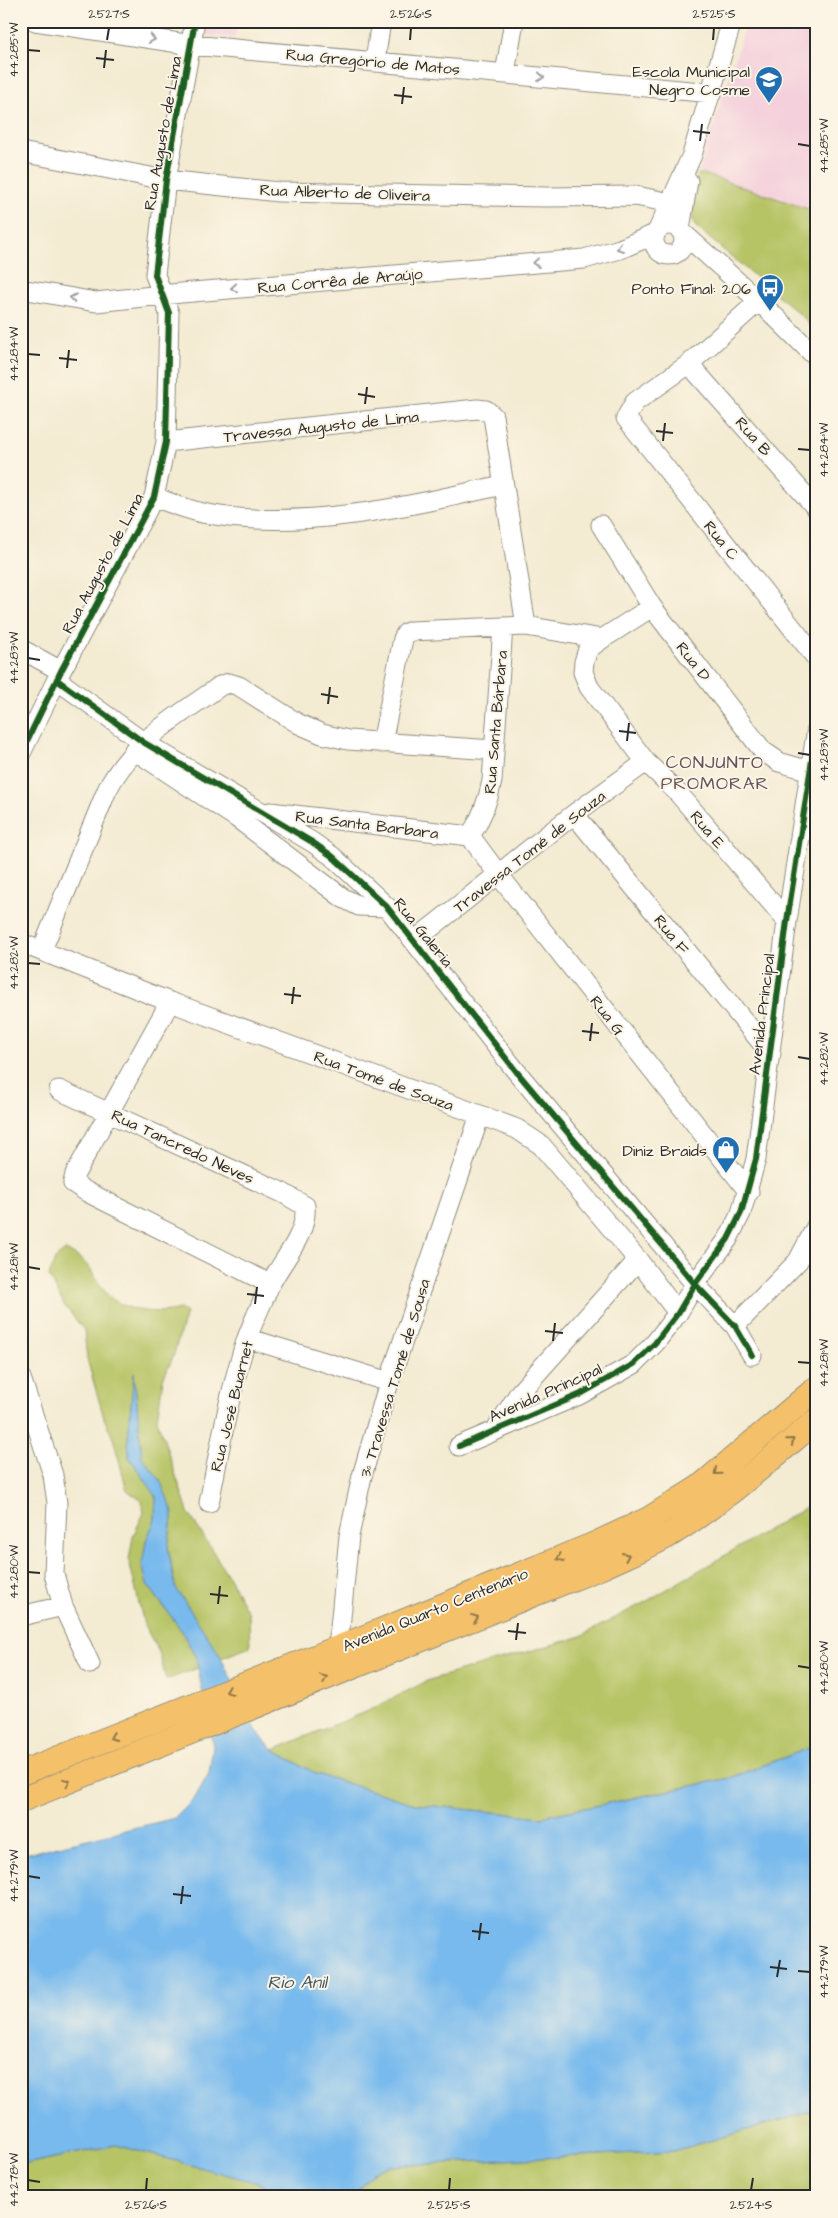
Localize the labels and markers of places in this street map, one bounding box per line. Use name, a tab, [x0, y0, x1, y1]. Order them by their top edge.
place label: Escola Municipal Negro Cosme	[632, 61, 750, 102]
school or university icon: Escola Municipal Negro Cosme	[754, 65, 784, 104]
bus stop icon: Ponto Final: 206	[755, 273, 785, 312]
place label: Ponto Final: 206	[631, 278, 751, 300]
shop icon: Diniz Braids	[711, 1135, 741, 1174]
place label: Diniz Braids	[622, 1140, 707, 1162]

